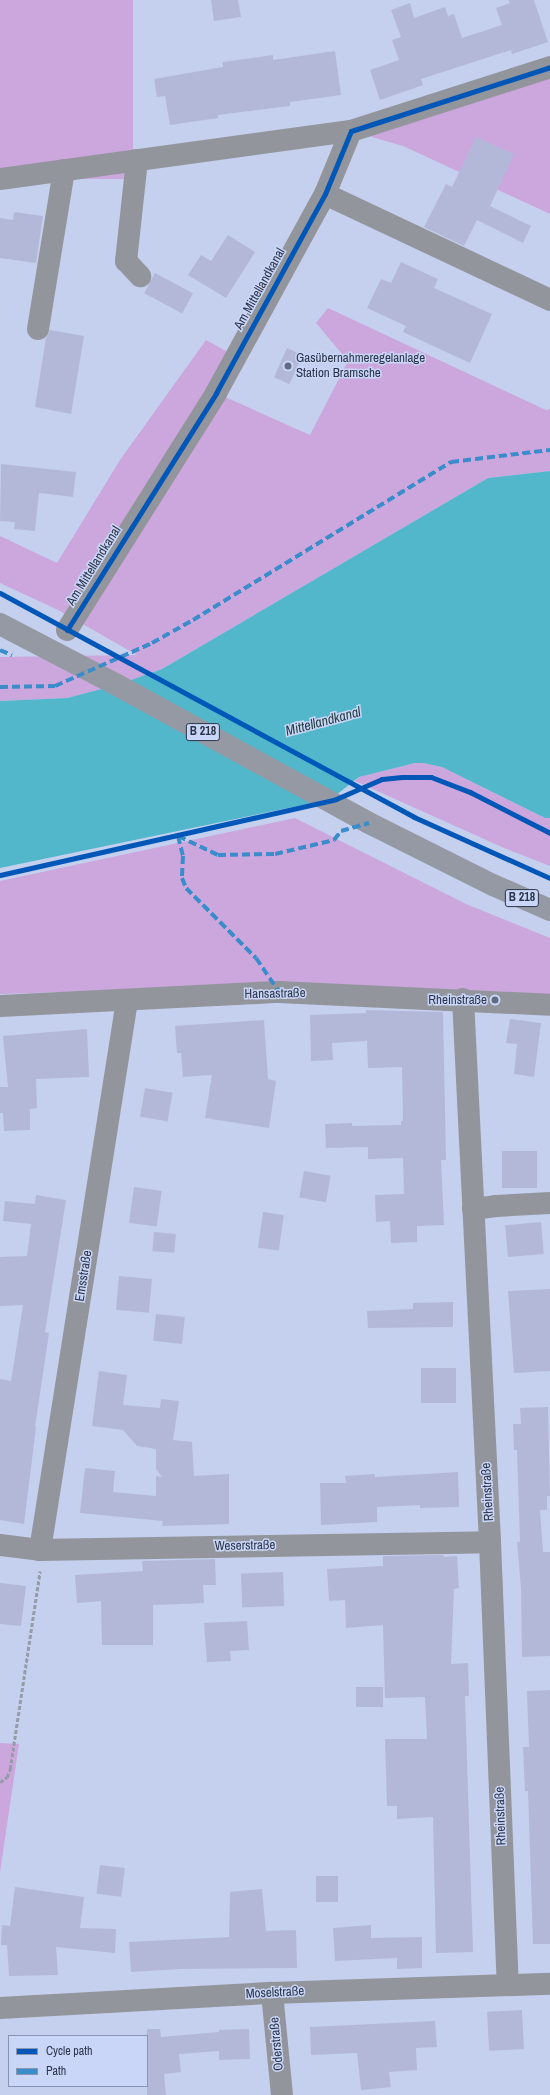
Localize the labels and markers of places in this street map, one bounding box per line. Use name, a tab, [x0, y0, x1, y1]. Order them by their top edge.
place label: Gasübernahmeregelanlage Station Bramsche	[296, 351, 425, 382]
marker: Gasübernahmeregelanlage Station Bramsche	[283, 361, 293, 371]
place label: Rheinstraße	[428, 992, 487, 1008]
marker: Rheinstraße	[490, 995, 500, 1005]

